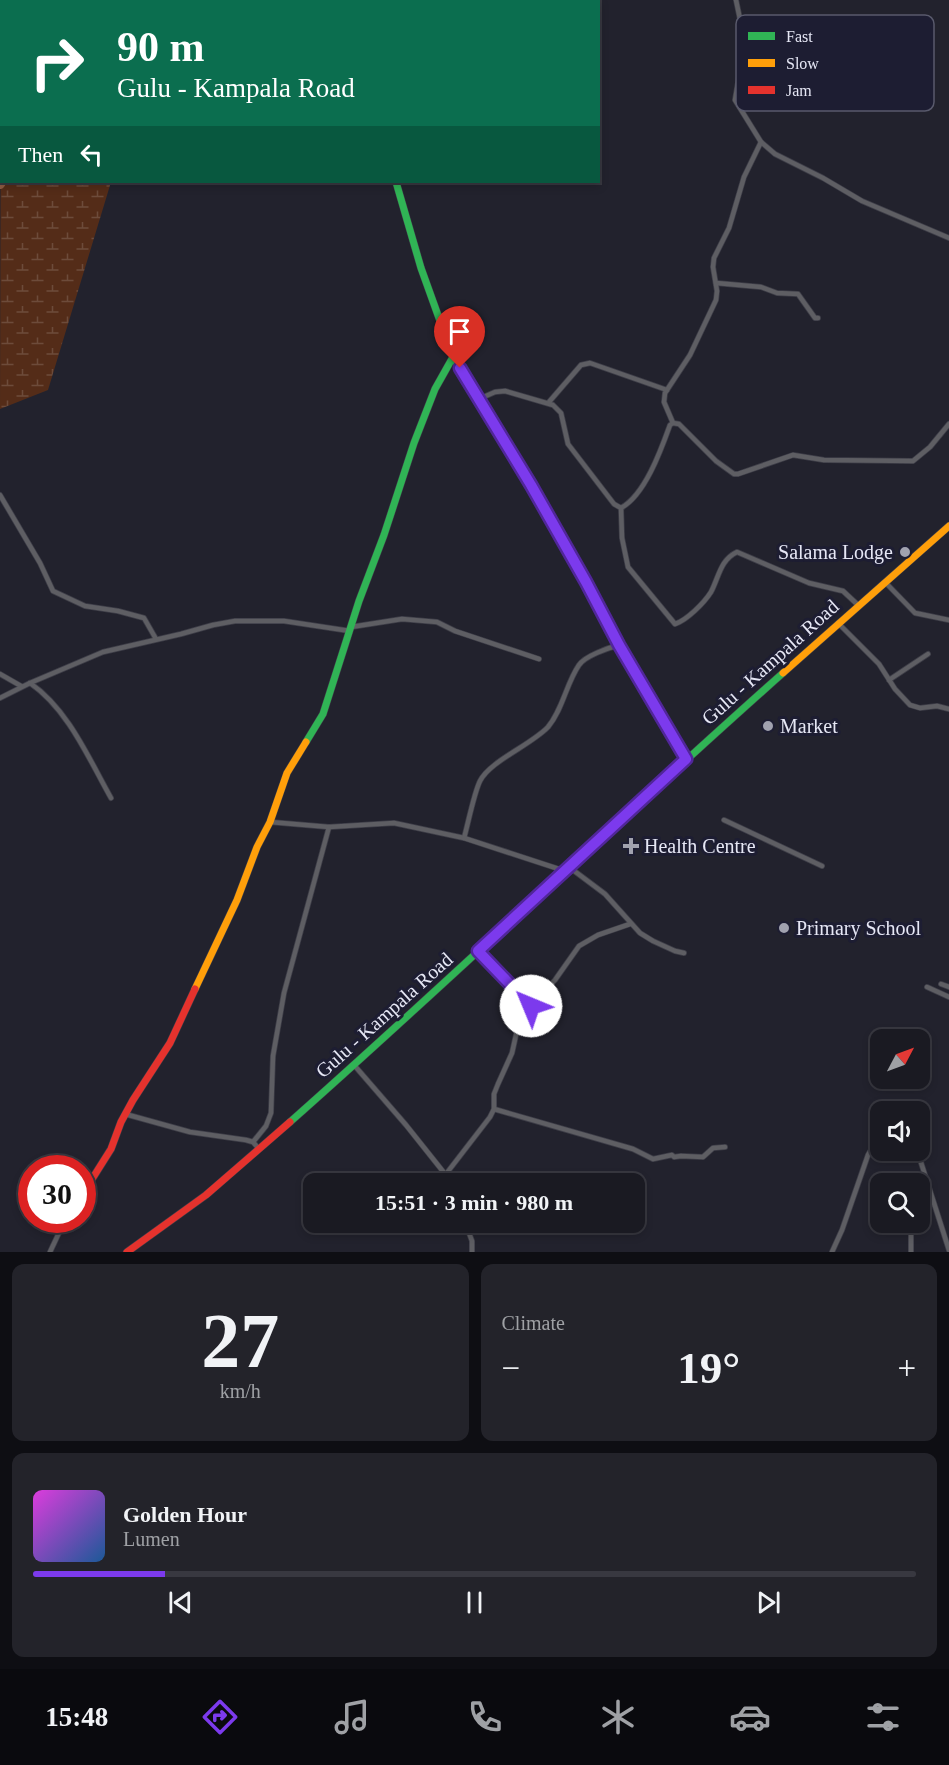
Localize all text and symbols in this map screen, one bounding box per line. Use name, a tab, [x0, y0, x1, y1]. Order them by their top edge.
legend	[736, 15, 934, 111]
icon: right	[18, 24, 96, 102]
text: 90 m	[117, 24, 205, 70]
text: Fast	[786, 28, 813, 45]
text: Slow	[786, 55, 819, 72]
text: Gulu - Kampala Road	[117, 73, 355, 103]
text: Jam	[786, 82, 812, 99]
icon: left	[75, 138, 108, 171]
text: Then	[18, 142, 63, 167]
pin	[434, 306, 485, 368]
icon: arrive	[443, 315, 476, 348]
place label: Salama Lodge	[778, 541, 893, 564]
marker: Salama Lodge	[898, 545, 912, 559]
street label: Gulu - Kampala Road	[697, 595, 843, 730]
place label: Market	[780, 715, 838, 737]
marker: Market	[761, 719, 775, 733]
place label: Health Centre	[644, 835, 756, 857]
marker: Health Centre	[622, 837, 640, 855]
place label: Primary School	[796, 917, 921, 940]
marker: Primary School	[777, 921, 791, 935]
street label: Gulu - Kampala Road	[311, 948, 457, 1083]
position arrow	[499, 974, 563, 1038]
north arrow	[870, 1029, 930, 1089]
map controls	[870, 1029, 930, 1233]
button: sound	[870, 1101, 930, 1161]
speed limit sign: 30	[18, 1155, 96, 1233]
button: search	[870, 1173, 930, 1233]
text: 15:51 · 3 min · 980 m	[375, 1190, 573, 1215]
text: 27	[201, 1297, 279, 1384]
text: Climate	[502, 1312, 565, 1334]
text: 19°	[677, 1343, 740, 1393]
text: −	[502, 1350, 520, 1386]
text: +	[897, 1350, 916, 1386]
text: km/h	[220, 1380, 261, 1402]
text: Golden Hour	[123, 1502, 247, 1527]
text: Lumen	[123, 1528, 180, 1550]
icon: previous	[164, 1586, 197, 1619]
icon: pause	[458, 1586, 491, 1619]
icon: next	[752, 1586, 785, 1619]
icon: directions	[199, 1696, 241, 1738]
icon: music	[331, 1696, 373, 1738]
icon: phone	[464, 1696, 506, 1738]
icon: climate	[597, 1696, 639, 1738]
icon: car	[729, 1696, 771, 1738]
icon: filters	[862, 1696, 904, 1738]
text: 15:48	[45, 1702, 108, 1732]

